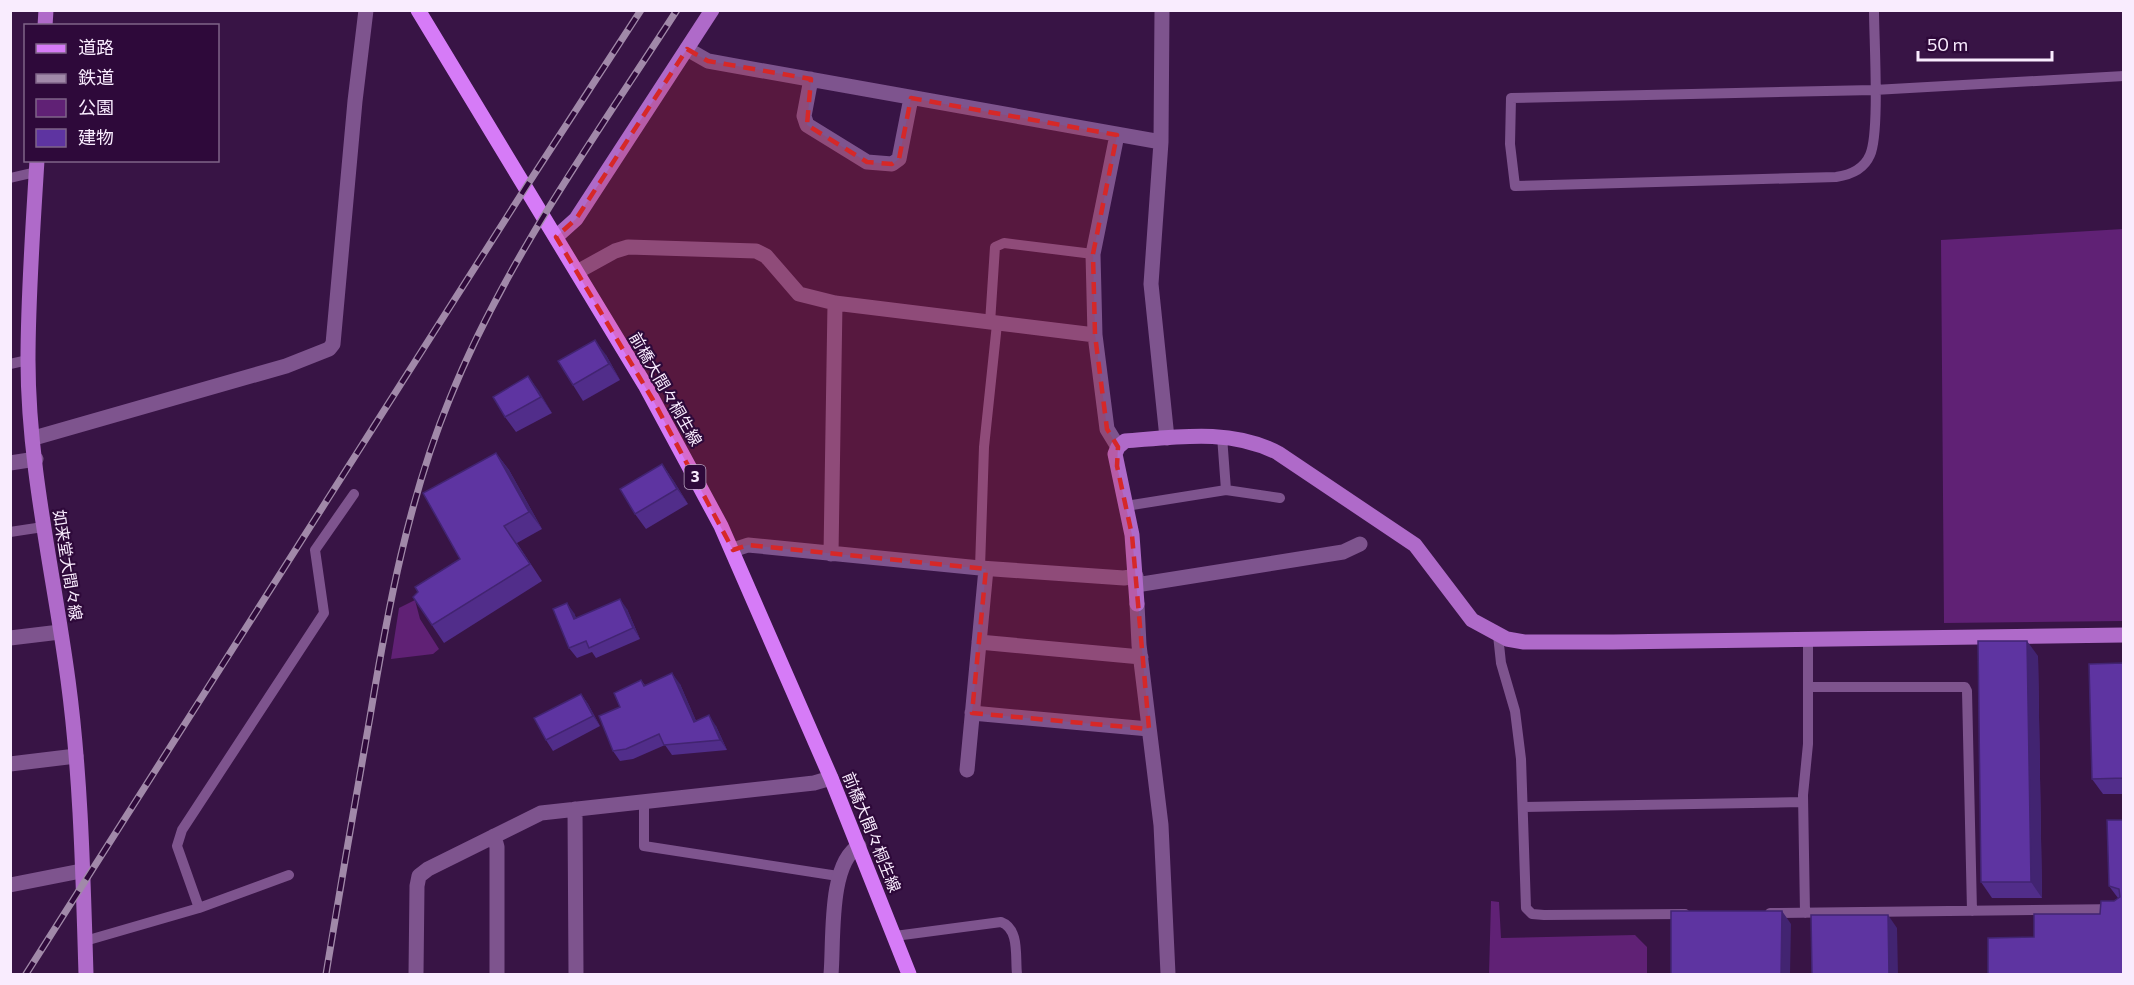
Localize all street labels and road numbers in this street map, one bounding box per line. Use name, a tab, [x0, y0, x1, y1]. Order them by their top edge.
street label: 前橋大間々桐生線	[626, 329, 707, 449]
road number: 3	[684, 465, 706, 489]
street label: 如来堂大間々線	[50, 508, 87, 622]
street label: 前橋大間々桐生線	[840, 769, 905, 895]

